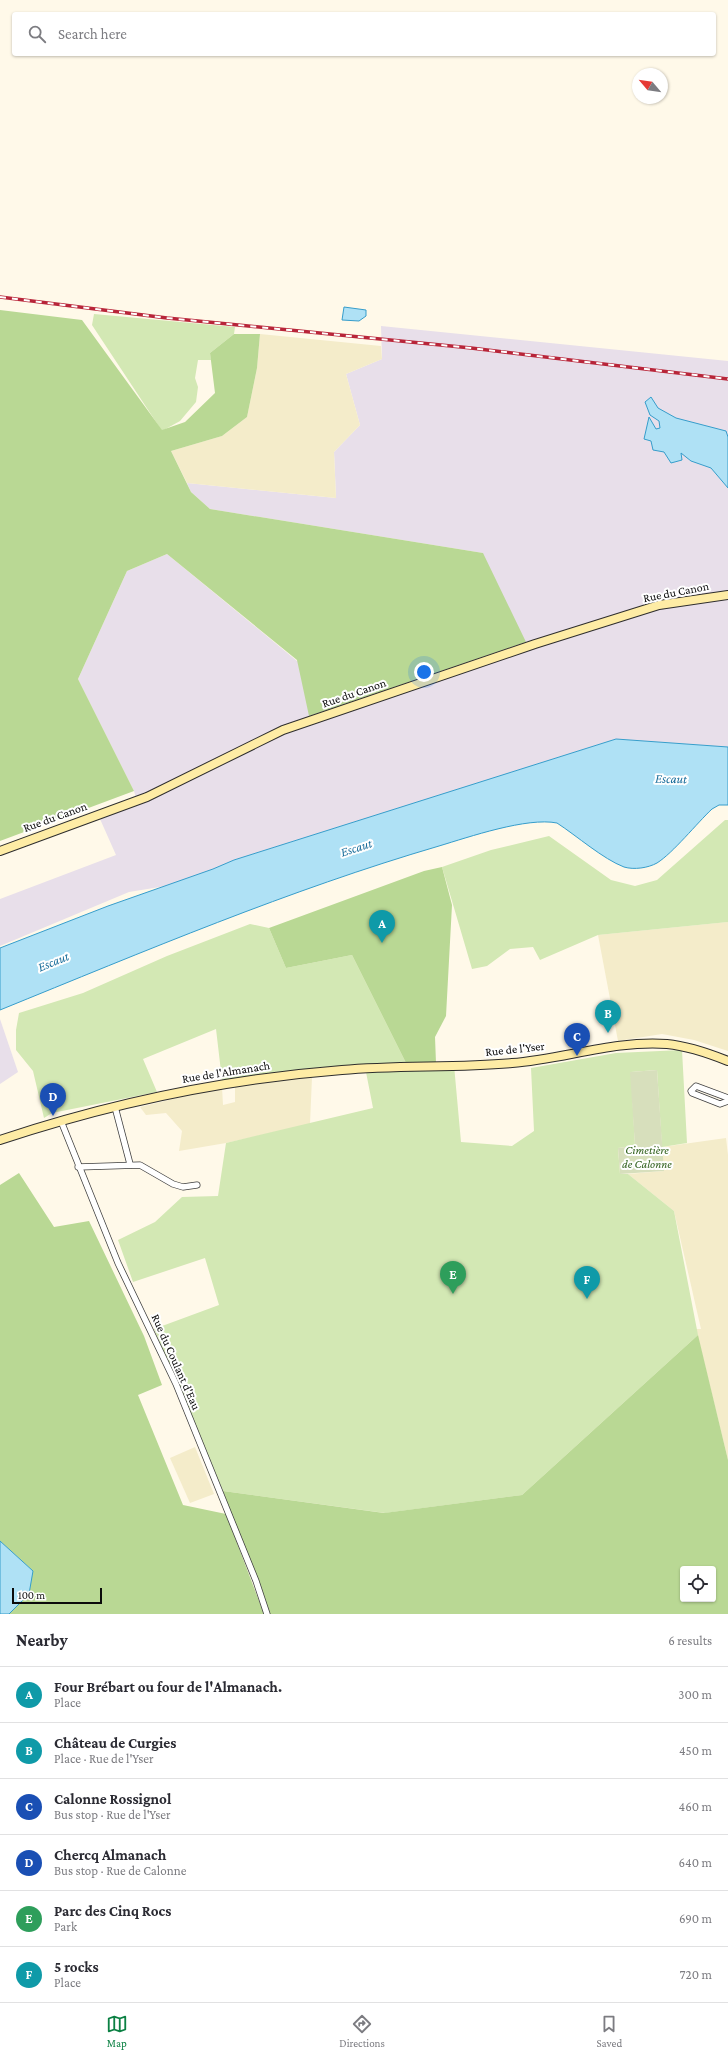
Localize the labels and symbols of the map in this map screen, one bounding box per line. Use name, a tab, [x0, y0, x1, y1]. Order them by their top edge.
north arrow	[632, 68, 668, 104]
street label: Rue du Canon	[642, 579, 711, 605]
your location	[414, 662, 434, 682]
street label: Rue du Canon	[320, 675, 388, 710]
water label: Escaut	[655, 771, 687, 786]
street label: Rue du Canon	[21, 799, 89, 835]
water label: Escaut	[339, 835, 374, 860]
pin: A	[369, 910, 395, 943]
water label: Escaut	[36, 948, 71, 974]
pin: B	[595, 1000, 621, 1033]
pin: C	[564, 1023, 590, 1056]
street label: Rue de l'Yser	[485, 1039, 546, 1059]
street label: Rue de l'Almanach	[181, 1058, 271, 1086]
pin: D	[40, 1083, 66, 1116]
park label: Cimetière de Calonne	[622, 1143, 672, 1171]
pin: E	[440, 1261, 466, 1294]
pin: F	[574, 1266, 600, 1299]
street label: Rue du Coulant d'Eau	[149, 1312, 204, 1413]
scale bar	[12, 1586, 102, 1605]

